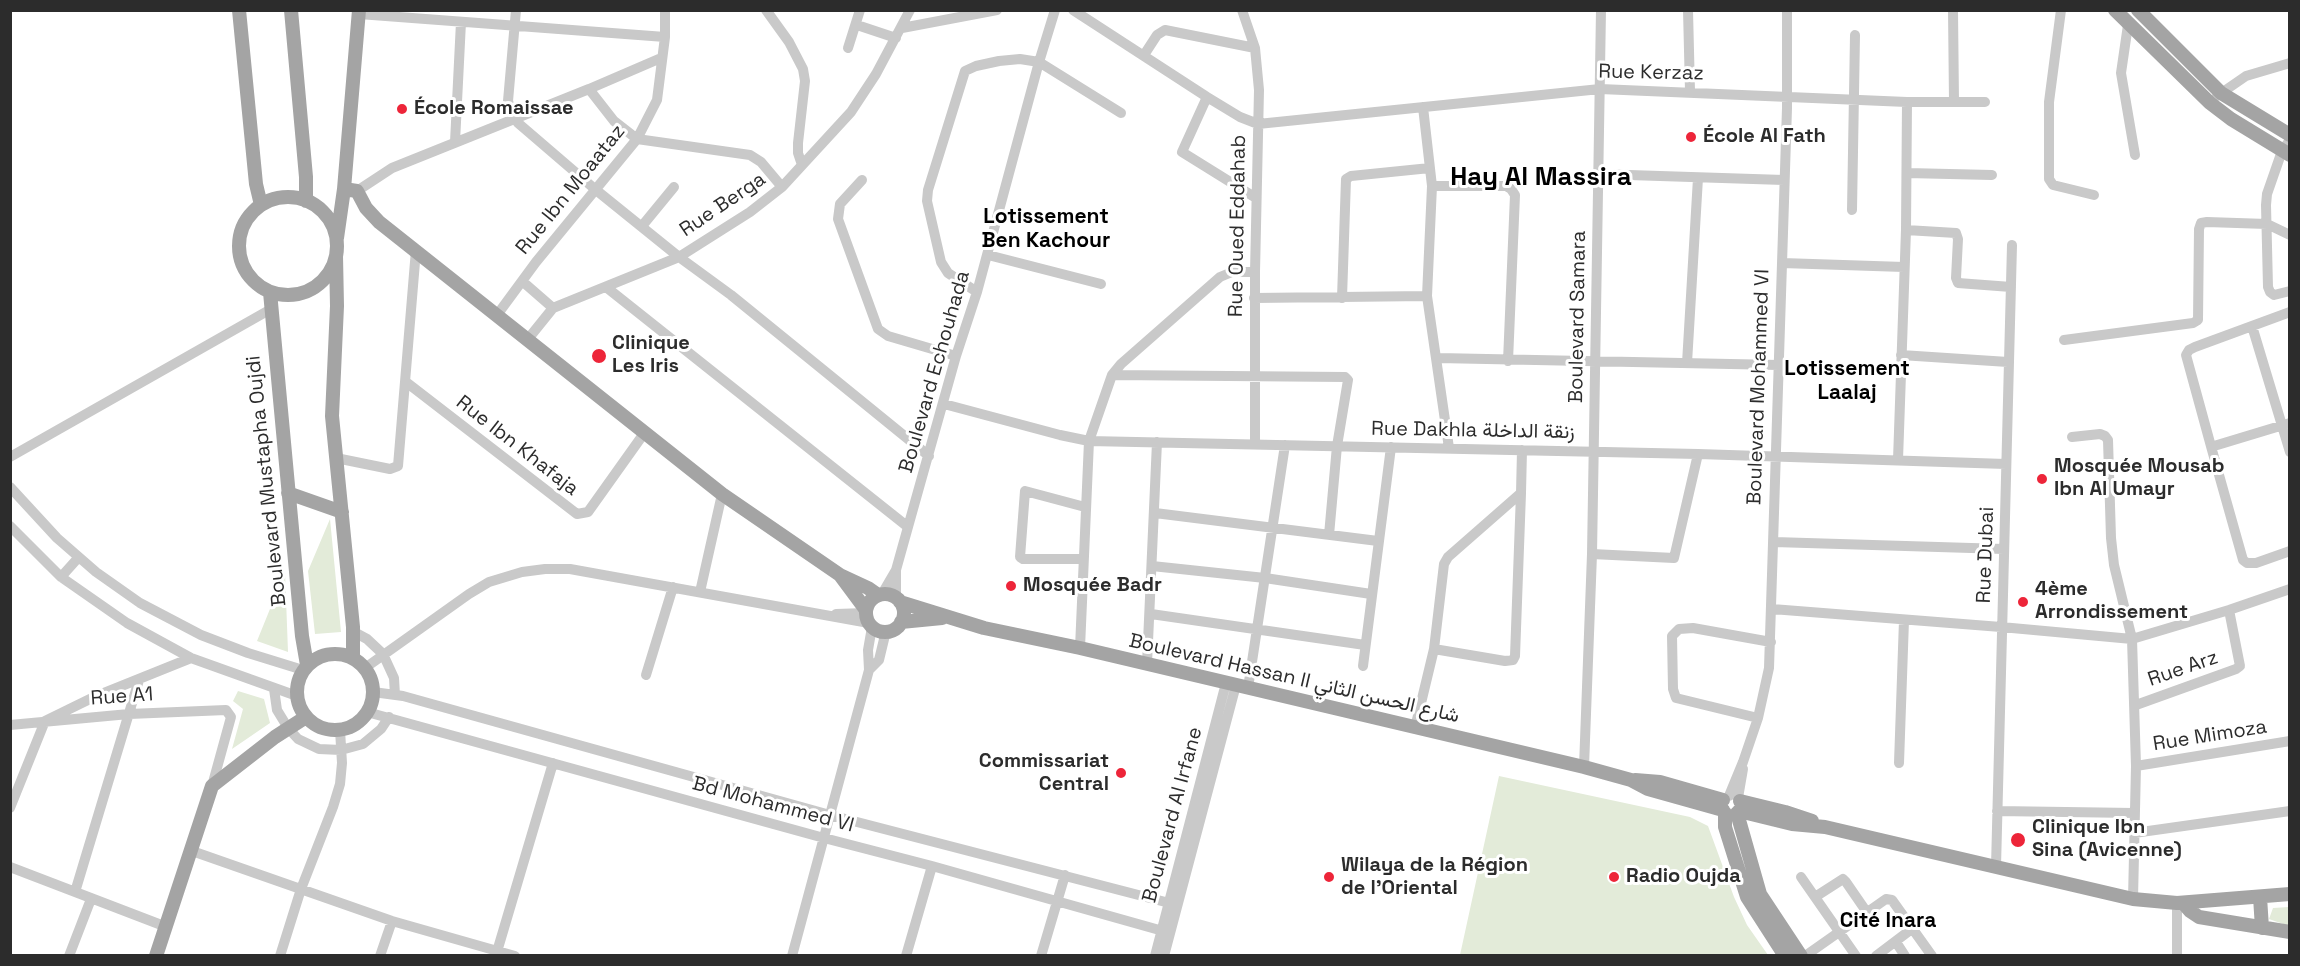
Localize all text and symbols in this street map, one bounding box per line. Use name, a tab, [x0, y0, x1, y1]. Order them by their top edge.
street label: Rue Kerzaz	[1598, 60, 1704, 86]
place label: École Romaissae	[414, 97, 574, 121]
marker: École Romaissae	[395, 102, 409, 116]
street label: Rue Ibn Moaataz	[511, 120, 631, 260]
place label: École Al Fath	[1703, 125, 1826, 149]
marker: École Al Fath	[1684, 130, 1698, 144]
street label: Rue Oued Eddahab	[1224, 135, 1252, 317]
district label: Hay Al Massira	[1450, 162, 1632, 194]
street label: Rue Berga	[675, 168, 771, 242]
district label: Lotissement Ben Kachour	[982, 204, 1110, 254]
street label: Boulevard Samara	[1564, 231, 1592, 403]
street label: Boulevard Echouhada	[895, 268, 975, 476]
street label: Boulevard Mohammed VI	[1743, 269, 1775, 505]
place label: Clinique Les Iris	[612, 332, 690, 379]
marker: Clinique Les Iris	[590, 347, 608, 365]
street label: Boulevard Mustapha Oujdi	[242, 354, 292, 608]
district label: Lotissement Laalaj	[1784, 356, 1910, 406]
street label: Rue Ibn Khafaja	[451, 391, 583, 501]
street label: Rue Dakhla زنقة الداخلة	[1371, 417, 1575, 445]
place label: Mosquée Mousab Ibn Al Umayr	[2054, 455, 2225, 502]
marker: Mosquée Mousab Ibn Al Umayr	[2035, 472, 2049, 486]
street label: Rue Dubai	[1972, 506, 2000, 604]
place label: Mosquée Badr	[1023, 574, 1162, 598]
place label: 4ème Arrondissement	[2035, 578, 2188, 625]
marker: Mosquée Badr	[1004, 579, 1018, 593]
marker: 4ème Arrondissement	[2016, 595, 2030, 609]
street label: Boulevard Hassan II شارع الحسن الثاني	[1126, 629, 1462, 729]
street label: Rue Arz	[2145, 646, 2221, 692]
street label: Rue A1	[90, 683, 154, 711]
street label: Rue Mimoza	[2151, 715, 2269, 757]
street label: Boulevard Al Irfane	[1138, 725, 1208, 905]
place label: Commissariat Central	[979, 750, 1109, 797]
marker: Commissariat Central	[1114, 766, 1128, 780]
street label: Bd Mohammed VI	[690, 772, 856, 838]
place label: Clinique Ibn Sina (Avicenne)	[2032, 816, 2182, 863]
marker: Clinique Ibn Sina (Avicenne)	[2009, 831, 2027, 849]
place label: Wilaya de la Région de l'Oriental	[1341, 854, 1528, 901]
place label: Radio Oujda	[1626, 865, 1741, 889]
marker: Wilaya de la Région de l'Oriental	[1322, 870, 1336, 884]
marker: Radio Oujda	[1607, 870, 1621, 884]
district label: Cité Inara	[1840, 908, 1936, 934]

